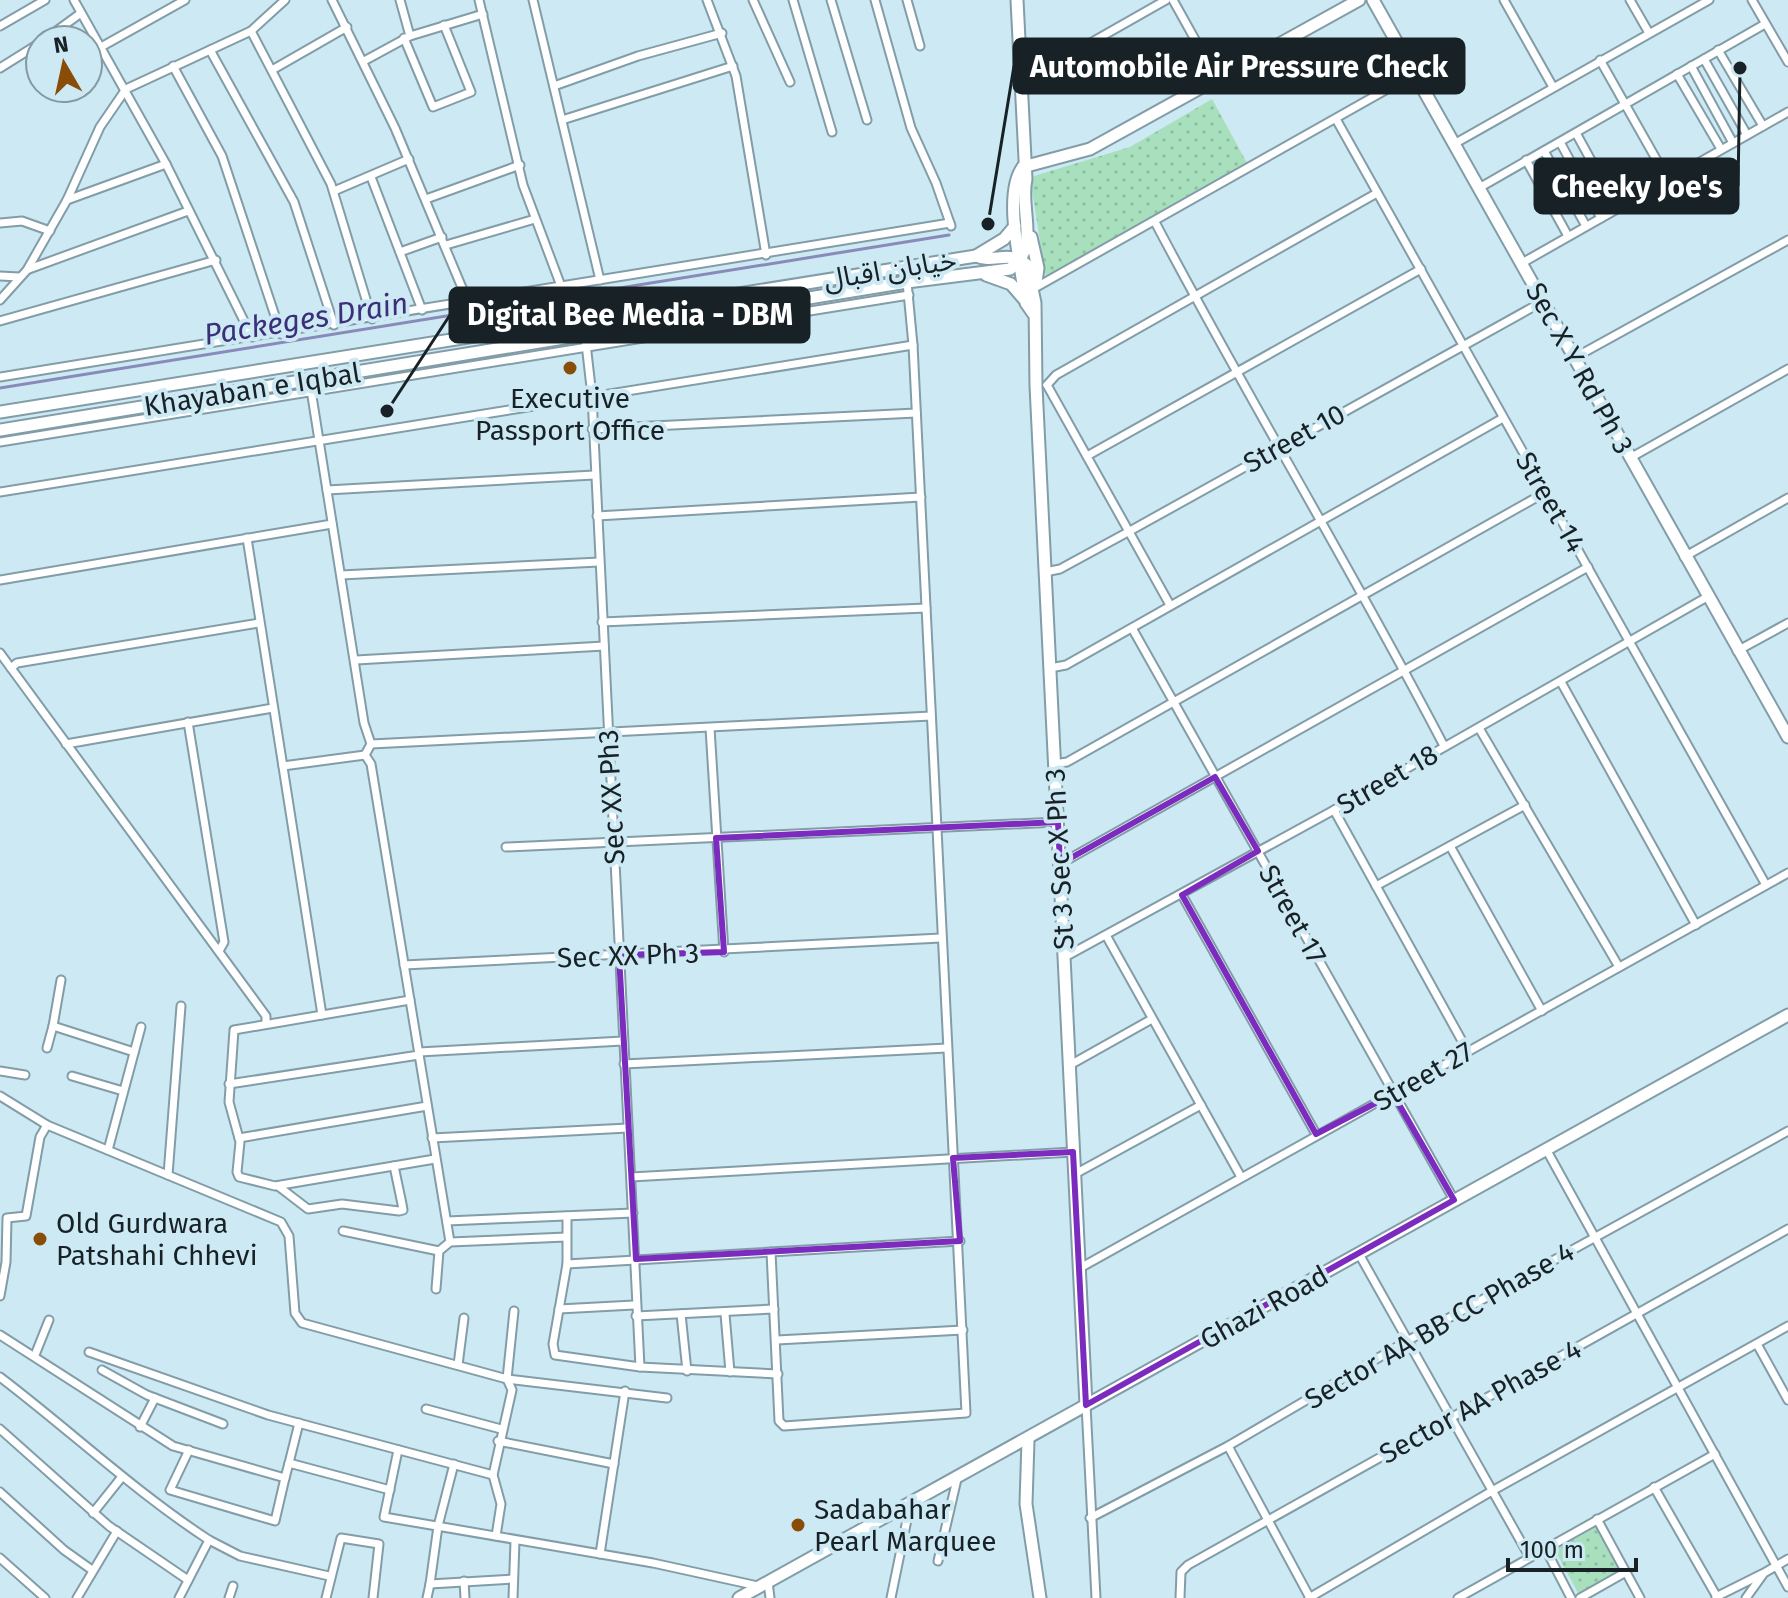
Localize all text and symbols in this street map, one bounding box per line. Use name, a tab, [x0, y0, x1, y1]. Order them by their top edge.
north arrow	[24, 24, 104, 104]
text: N	[52, 30, 70, 59]
callout: Automobile Air Pressure Check	[1014, 39, 1464, 93]
text: Automobile Air Pressure Check	[1029, 49, 1448, 85]
callout: Cheeky Joe's	[1535, 159, 1738, 213]
text: Cheeky Joe's	[1551, 169, 1723, 205]
street label: خیابان اقبال	[821, 243, 959, 296]
street label: Sec X Y Rd Ph 3	[1519, 277, 1640, 460]
water label: Packeges Drain	[201, 285, 411, 353]
callout: Digital Bee Media - DBM	[450, 288, 809, 342]
text: Digital Bee Media - DBM	[467, 297, 793, 333]
street label: Khayaban e Iqbal	[141, 356, 363, 423]
marker: Executive Passport Office	[561, 359, 579, 377]
place label: Executive Passport Office	[475, 382, 665, 447]
street label: Street 10	[1238, 397, 1351, 480]
street label: Street 14	[1509, 446, 1593, 558]
street label: Sec XX Ph3	[591, 729, 632, 865]
street label: Street 18	[1331, 737, 1444, 821]
street label: St 3 Sec X Ph 3	[1038, 767, 1081, 950]
street label: Street 17	[1252, 859, 1333, 969]
street label: Sec XX Ph 3	[556, 937, 700, 974]
street label: Street 27	[1368, 1035, 1479, 1118]
place label: Old Gurdwara Patshahi Chhevi	[56, 1207, 258, 1272]
marker: Old Gurdwara Patshahi Chhevi	[31, 1230, 49, 1248]
street label: Sector AA BB CC Phase 4	[1299, 1235, 1580, 1416]
street label: Ghazi Road	[1194, 1259, 1334, 1356]
street label: Sector AA Phase 4	[1374, 1332, 1587, 1471]
place label: Sadabahar Pearl Marquee	[814, 1493, 997, 1558]
marker: Sadabahar Pearl Marquee	[789, 1516, 807, 1534]
scale bar	[1508, 1522, 1636, 1572]
text: 100 m	[1520, 1536, 1584, 1564]

